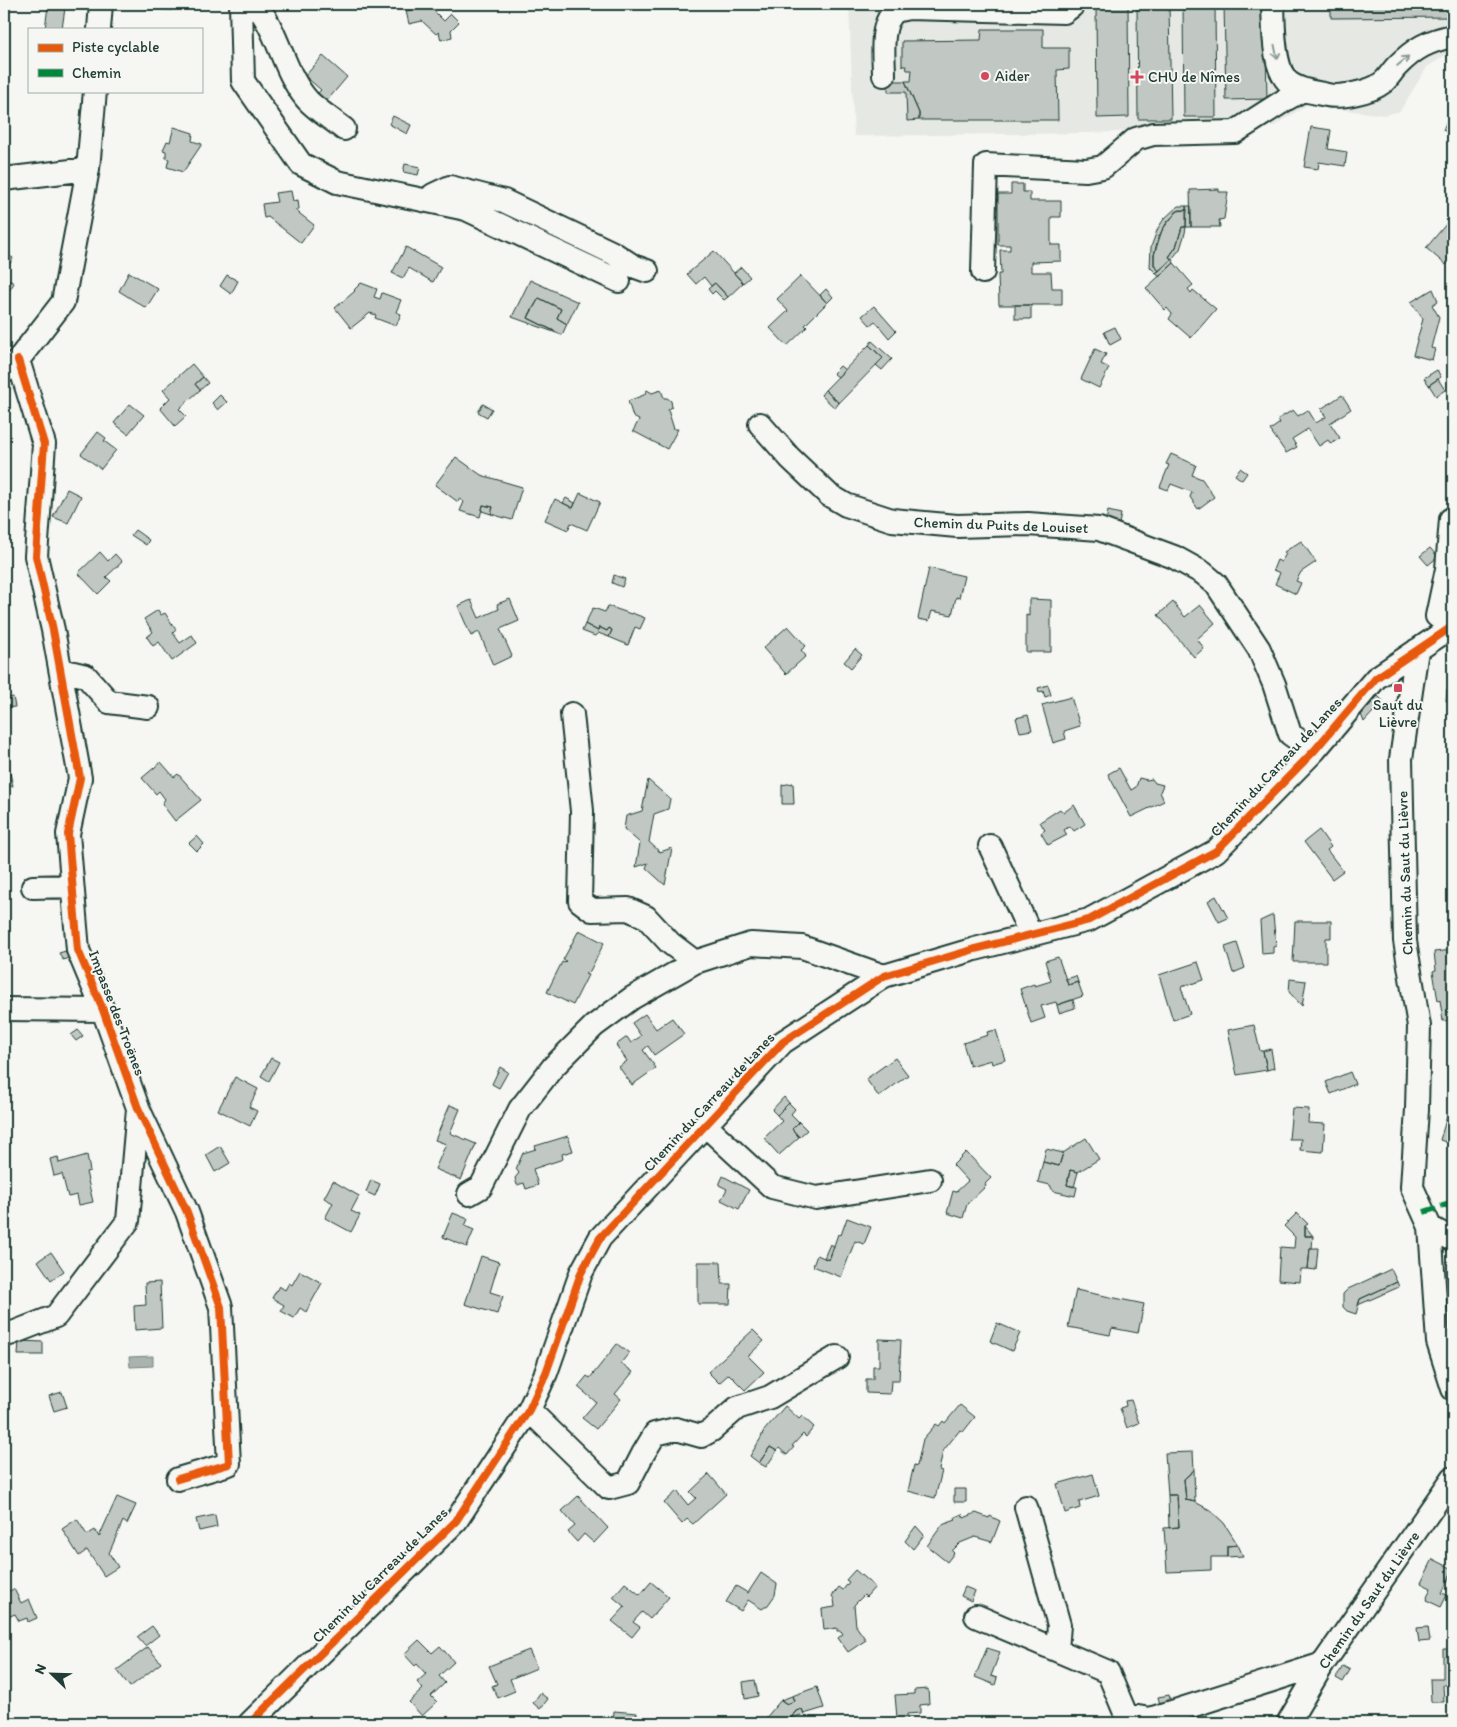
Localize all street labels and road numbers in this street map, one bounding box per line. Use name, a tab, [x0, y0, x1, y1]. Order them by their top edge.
street label: Chemin du Puits de Louiset	[913, 513, 1089, 537]
street label: Chemin du Carreau de Lanes	[1207, 693, 1346, 841]
street label: Chemin du Saut du Lièvre	[1393, 791, 1417, 955]
street label: Impasse des Troënes	[85, 948, 149, 1078]
street label: Chemin du Carreau de Lanes	[640, 1028, 779, 1176]
street label: Chemin du Carreau de Lanes	[308, 1503, 452, 1647]
street label: Chemin du Saut du Lièvre	[1315, 1528, 1423, 1672]

